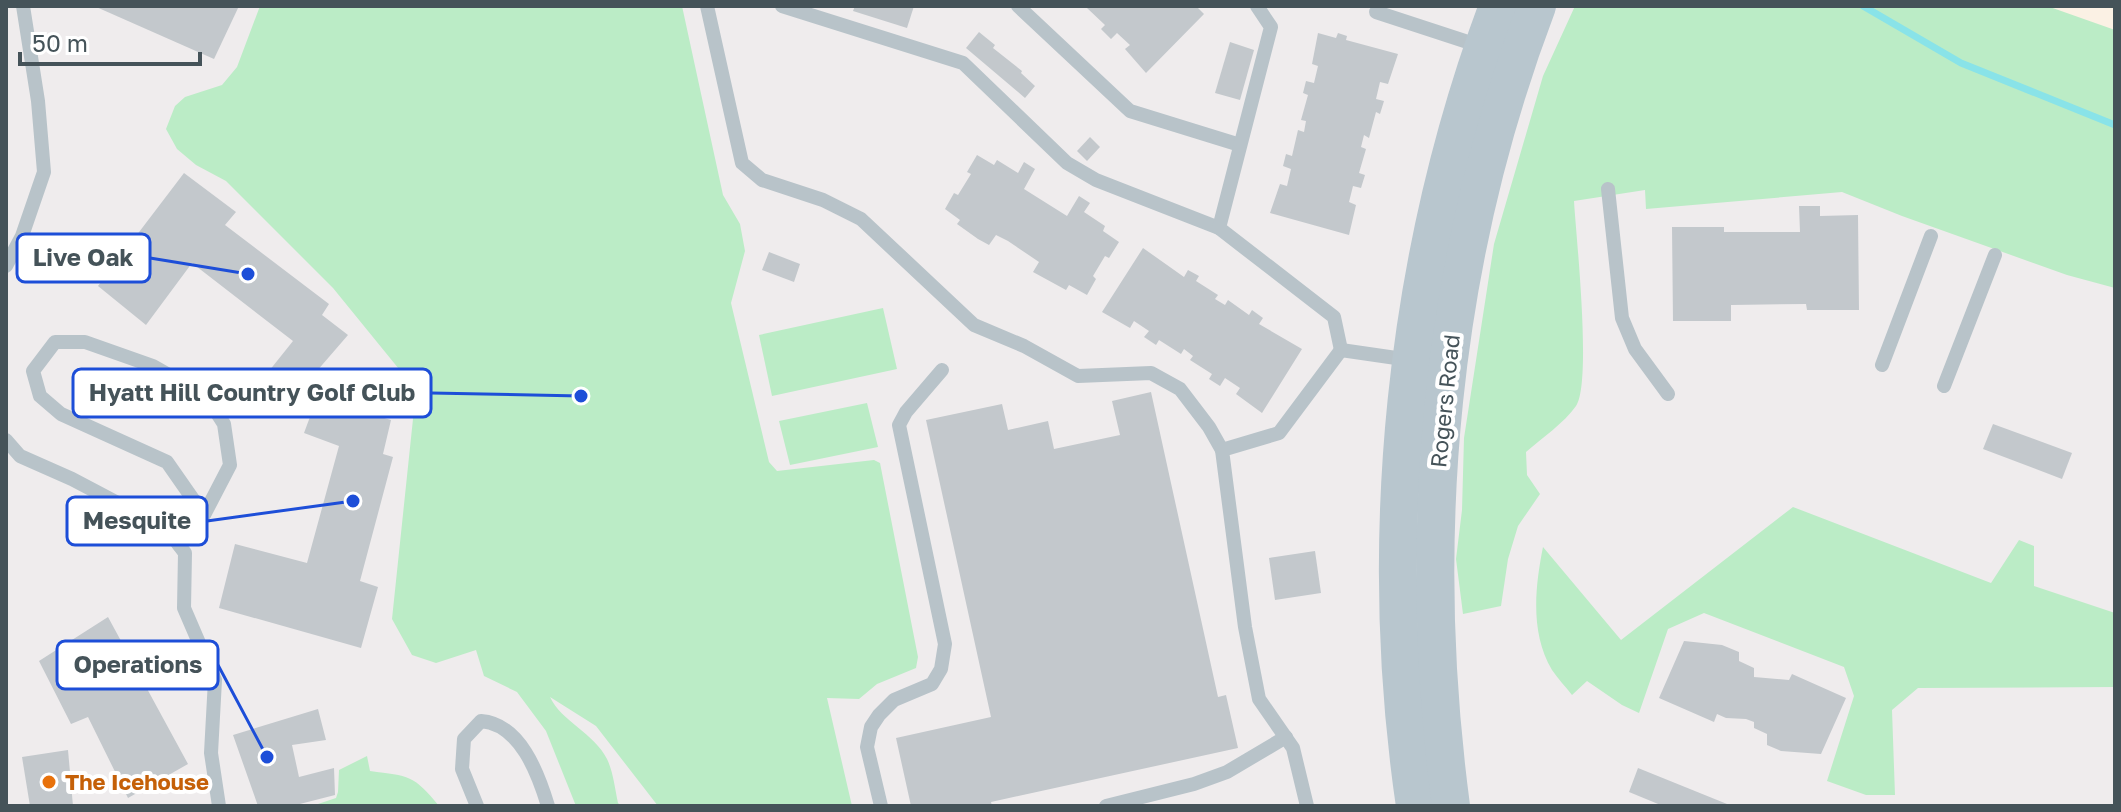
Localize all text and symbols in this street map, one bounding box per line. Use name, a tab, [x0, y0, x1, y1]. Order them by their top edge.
scale bar	[20, 16, 200, 66]
text: 50 m	[32, 28, 88, 57]
callout: Live Oak	[17, 234, 150, 282]
text: Live Oak	[33, 242, 133, 271]
street label: Rogers Road	[1424, 333, 1465, 469]
callout: Hyatt Hill Country Golf Club	[73, 369, 431, 417]
text: Hyatt Hill Country Golf Club	[89, 377, 415, 406]
callout: Mesquite	[67, 497, 207, 545]
text: Mesquite	[83, 505, 191, 534]
callout: Operations	[57, 641, 218, 689]
text: Operations	[74, 649, 202, 678]
place label: The Icehouse	[65, 768, 209, 795]
marker: The Icehouse	[40, 773, 58, 791]

